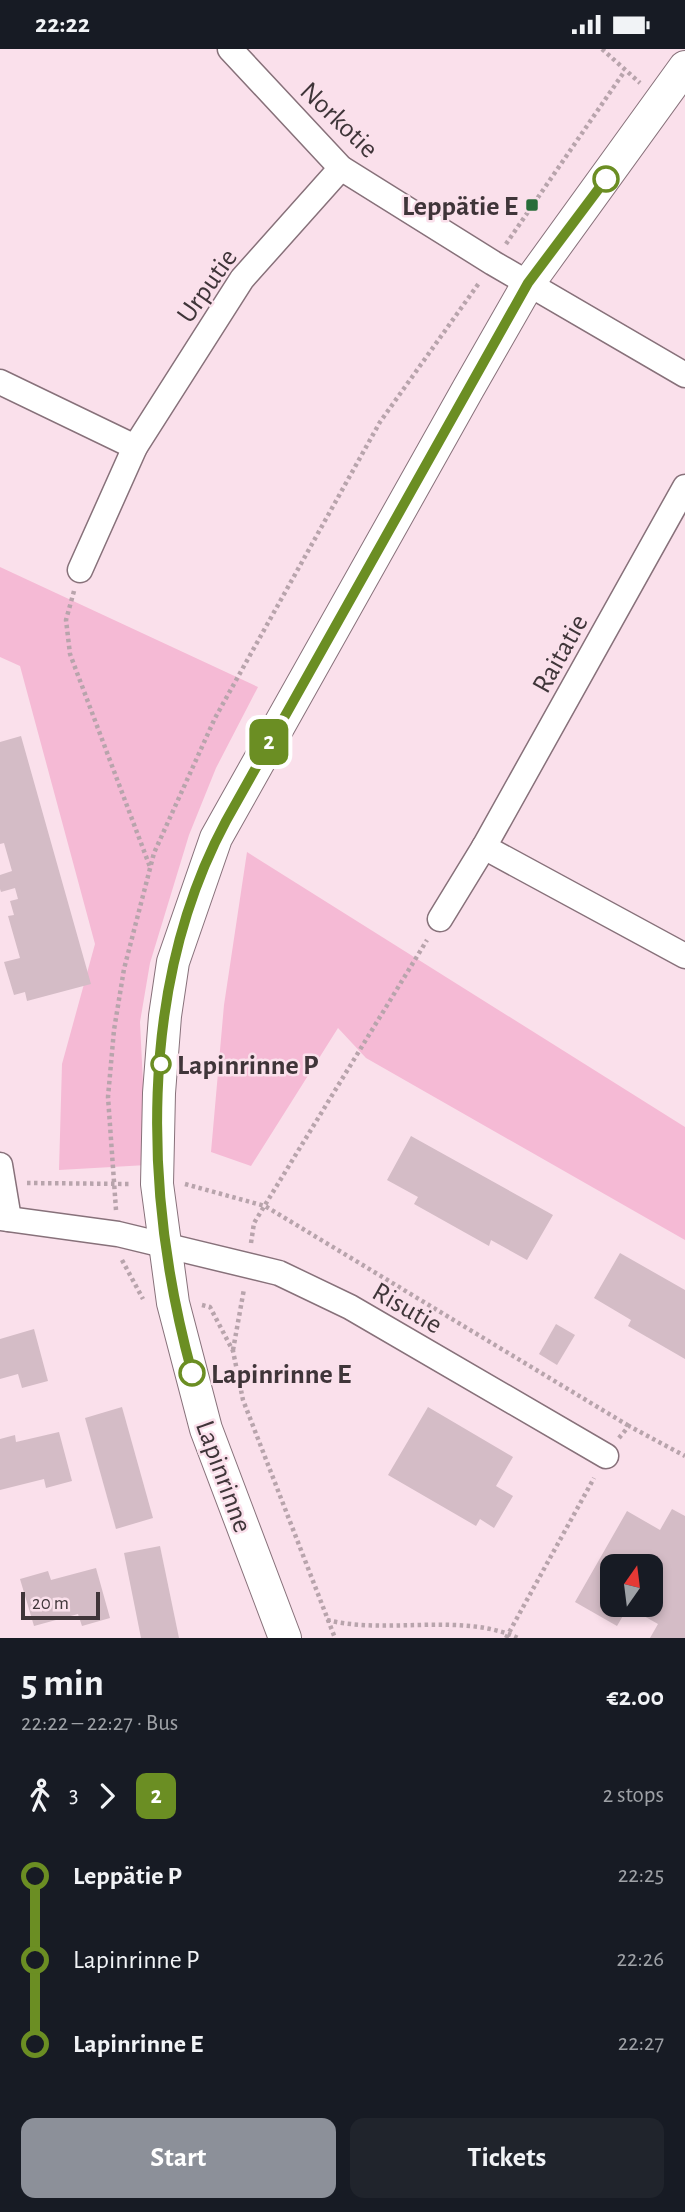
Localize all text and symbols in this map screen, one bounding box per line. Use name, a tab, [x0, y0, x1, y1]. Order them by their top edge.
text: 22:22	[35, 11, 90, 37]
street label: Norkotie	[294, 77, 383, 164]
unlabelled marker	[593, 166, 619, 192]
place label: Leppätie E	[402, 193, 518, 221]
marker: Leppätie E	[524, 197, 540, 213]
street label: Urputie	[172, 244, 243, 328]
street label: Raitatie	[528, 610, 594, 698]
line badge: 2	[246, 719, 292, 765]
text: 2	[263, 730, 275, 754]
place label: Lapinrinne P	[177, 1052, 319, 1080]
marker: Lapinrinne P	[151, 1054, 171, 1074]
street label: Risutie	[367, 1278, 447, 1340]
marker: Lapinrinne E	[179, 1360, 205, 1386]
place label: Lapinrinne E	[211, 1361, 351, 1389]
street label: Lapinrinne	[190, 1417, 256, 1537]
north arrow	[600, 1554, 663, 1617]
map controls	[600, 1554, 663, 1617]
scale bar	[21, 1589, 100, 1621]
text: 20 m	[32, 1594, 69, 1613]
text: 5 min	[21, 1665, 104, 1703]
text: €2.00	[607, 1684, 664, 1710]
text: 22:22 – 22:27 · Bus	[21, 1712, 178, 1735]
icon: walk	[21, 1777, 59, 1815]
icon: forward	[88, 1777, 126, 1815]
text: 3	[69, 1784, 78, 1807]
text: 2	[150, 1784, 162, 1808]
text: 2 stops	[603, 1784, 664, 1807]
text: Leppätie P	[73, 1863, 182, 1889]
text: 22:25	[618, 1864, 664, 1887]
text: Lapinrinne P	[73, 1947, 200, 1973]
text: 22:26	[617, 1948, 664, 1971]
text: Lapinrinne E	[73, 2031, 203, 2057]
text: 22:27	[618, 2032, 664, 2055]
button: Start	[21, 2118, 336, 2198]
button: Tickets	[350, 2118, 664, 2198]

